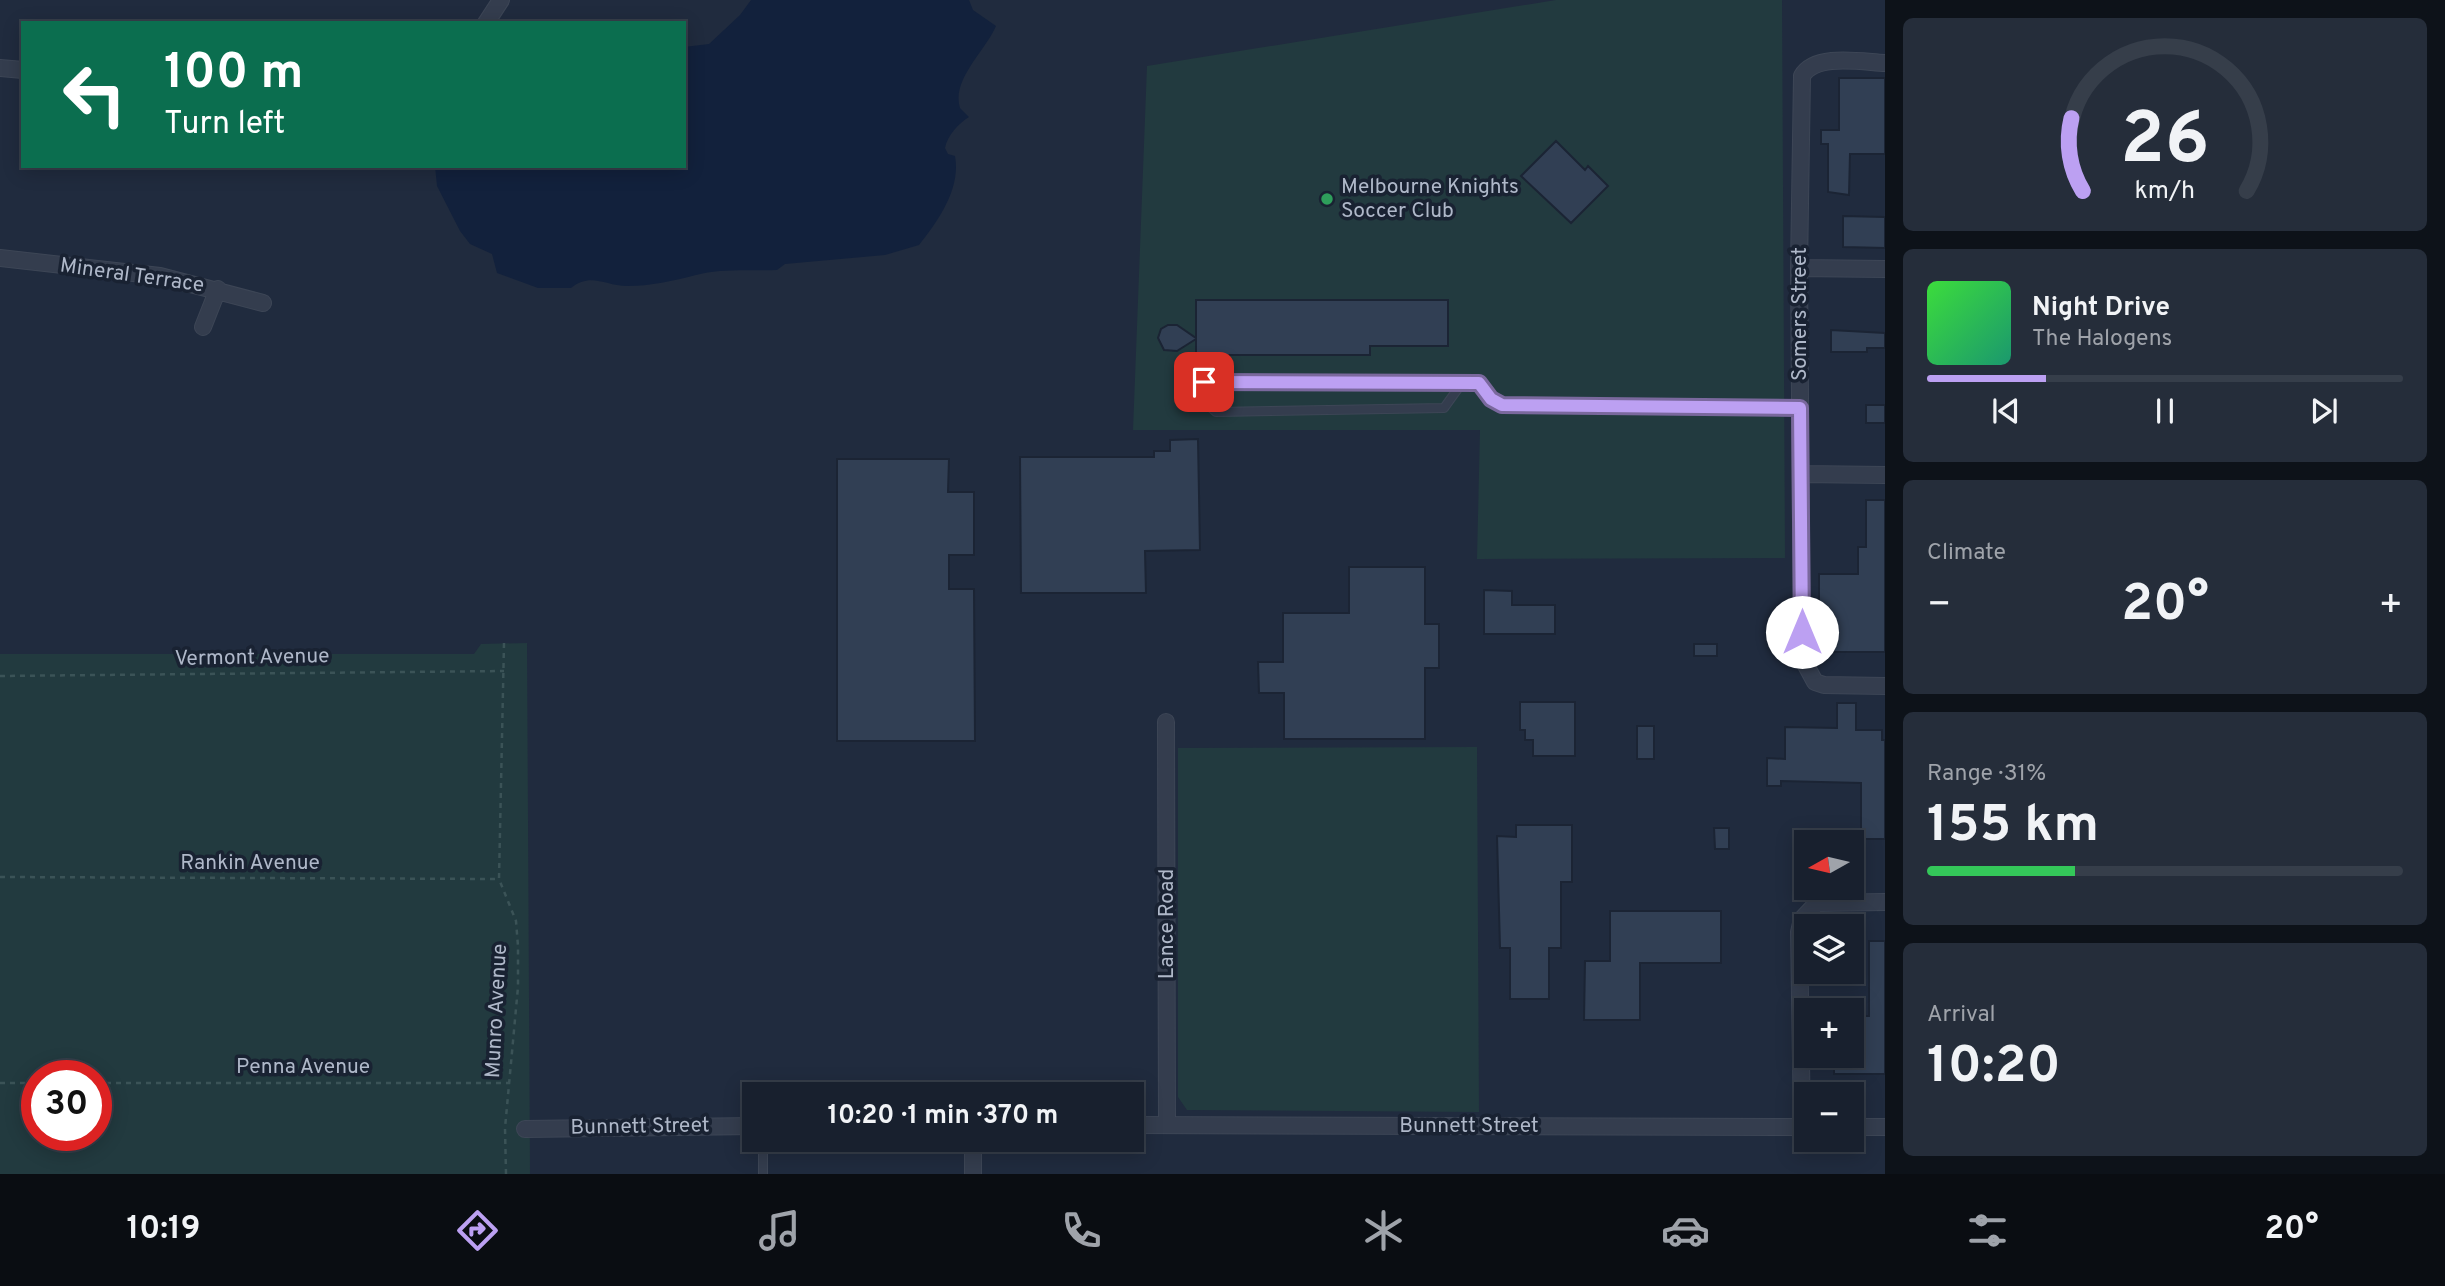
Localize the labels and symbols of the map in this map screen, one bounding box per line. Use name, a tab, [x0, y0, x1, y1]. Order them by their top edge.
place label: Melbourne Knights Soccer Club	[1341, 174, 1519, 225]
marker: Melbourne Knights Soccer Club	[1319, 191, 1335, 207]
street label: Somers Street	[1787, 247, 1814, 381]
street label: Mineral Terrace	[58, 253, 206, 299]
pin	[1174, 352, 1234, 412]
position arrow	[1765, 595, 1839, 669]
street label: Vermont Avenue	[174, 643, 330, 673]
north arrow	[1794, 830, 1864, 900]
street label: Rankin Avenue	[180, 850, 320, 877]
street label: Lance Road	[1154, 869, 1181, 979]
street label: Munro Avenue	[480, 943, 514, 1079]
street label: Penna Avenue	[236, 1054, 370, 1081]
speed limit sign: 30	[21, 1060, 112, 1151]
street label: Bunnett Street	[570, 1112, 710, 1142]
street label: Bunnett Street	[1399, 1113, 1539, 1140]

